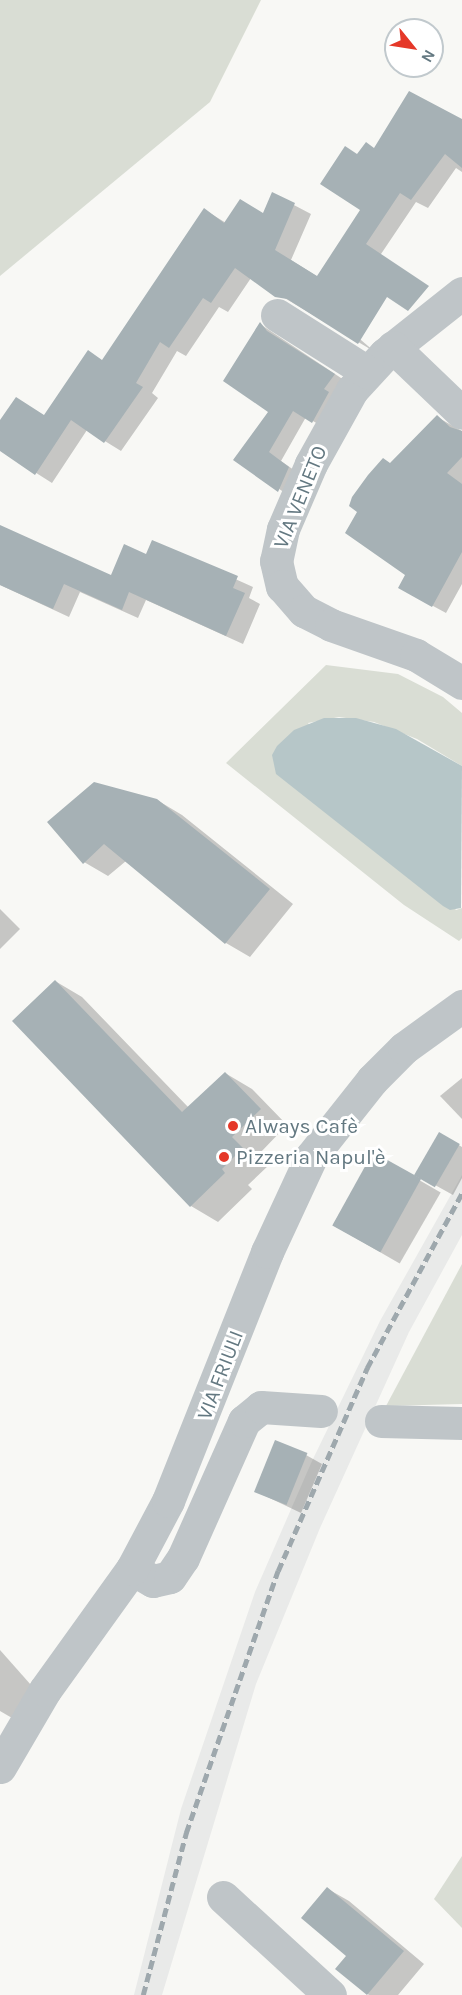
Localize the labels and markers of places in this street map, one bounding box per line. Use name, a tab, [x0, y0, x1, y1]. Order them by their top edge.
place label: Always Cafè	[245, 1113, 358, 1139]
marker: Always Cafè	[226, 1119, 240, 1133]
place label: Pizzeria Napul'è	[236, 1144, 385, 1170]
marker: Pizzeria Napul'è	[217, 1150, 231, 1164]

